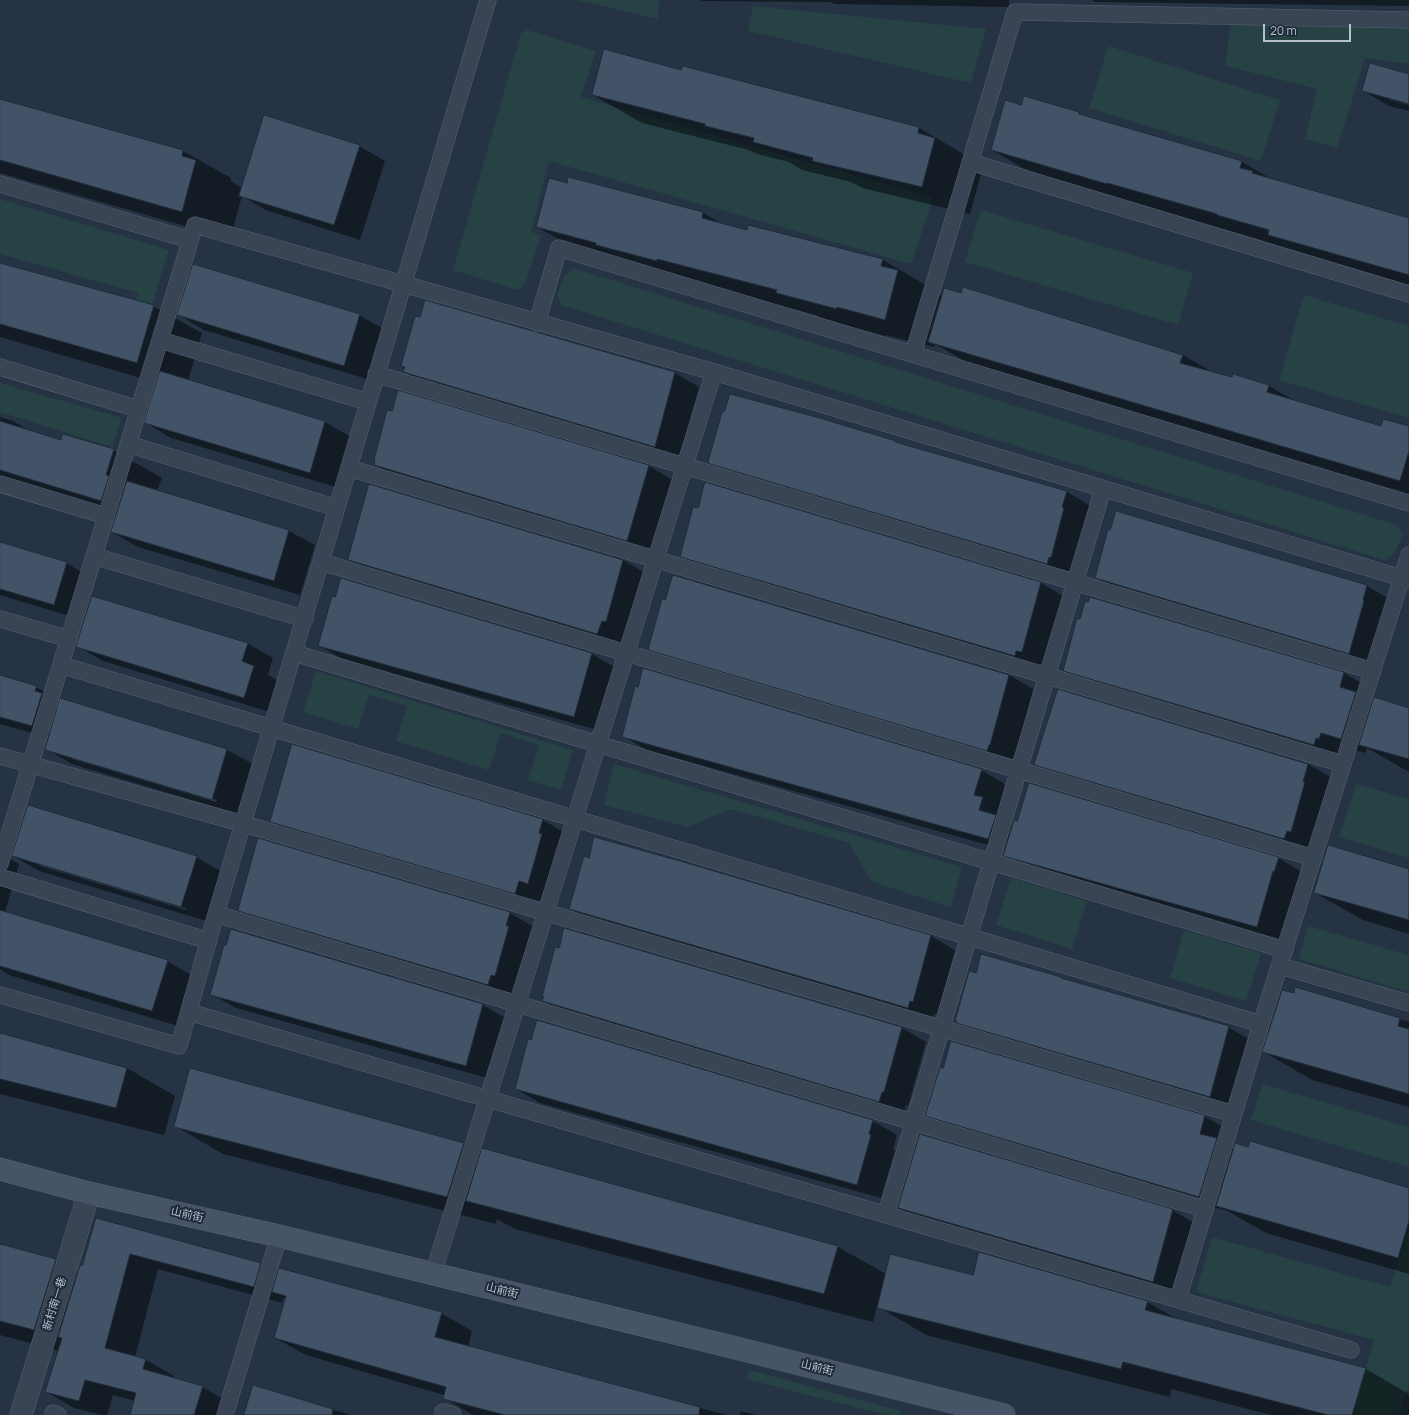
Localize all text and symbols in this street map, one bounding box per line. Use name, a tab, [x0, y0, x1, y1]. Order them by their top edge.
scale bar	[1265, 16, 1353, 42]
text: 20 m	[1270, 22, 1297, 39]
street label: 山前街	[169, 1205, 205, 1225]
street label: 新村南一巷	[41, 1276, 69, 1332]
street label: 山前街	[484, 1281, 520, 1301]
street label: 山前街	[799, 1358, 835, 1378]

